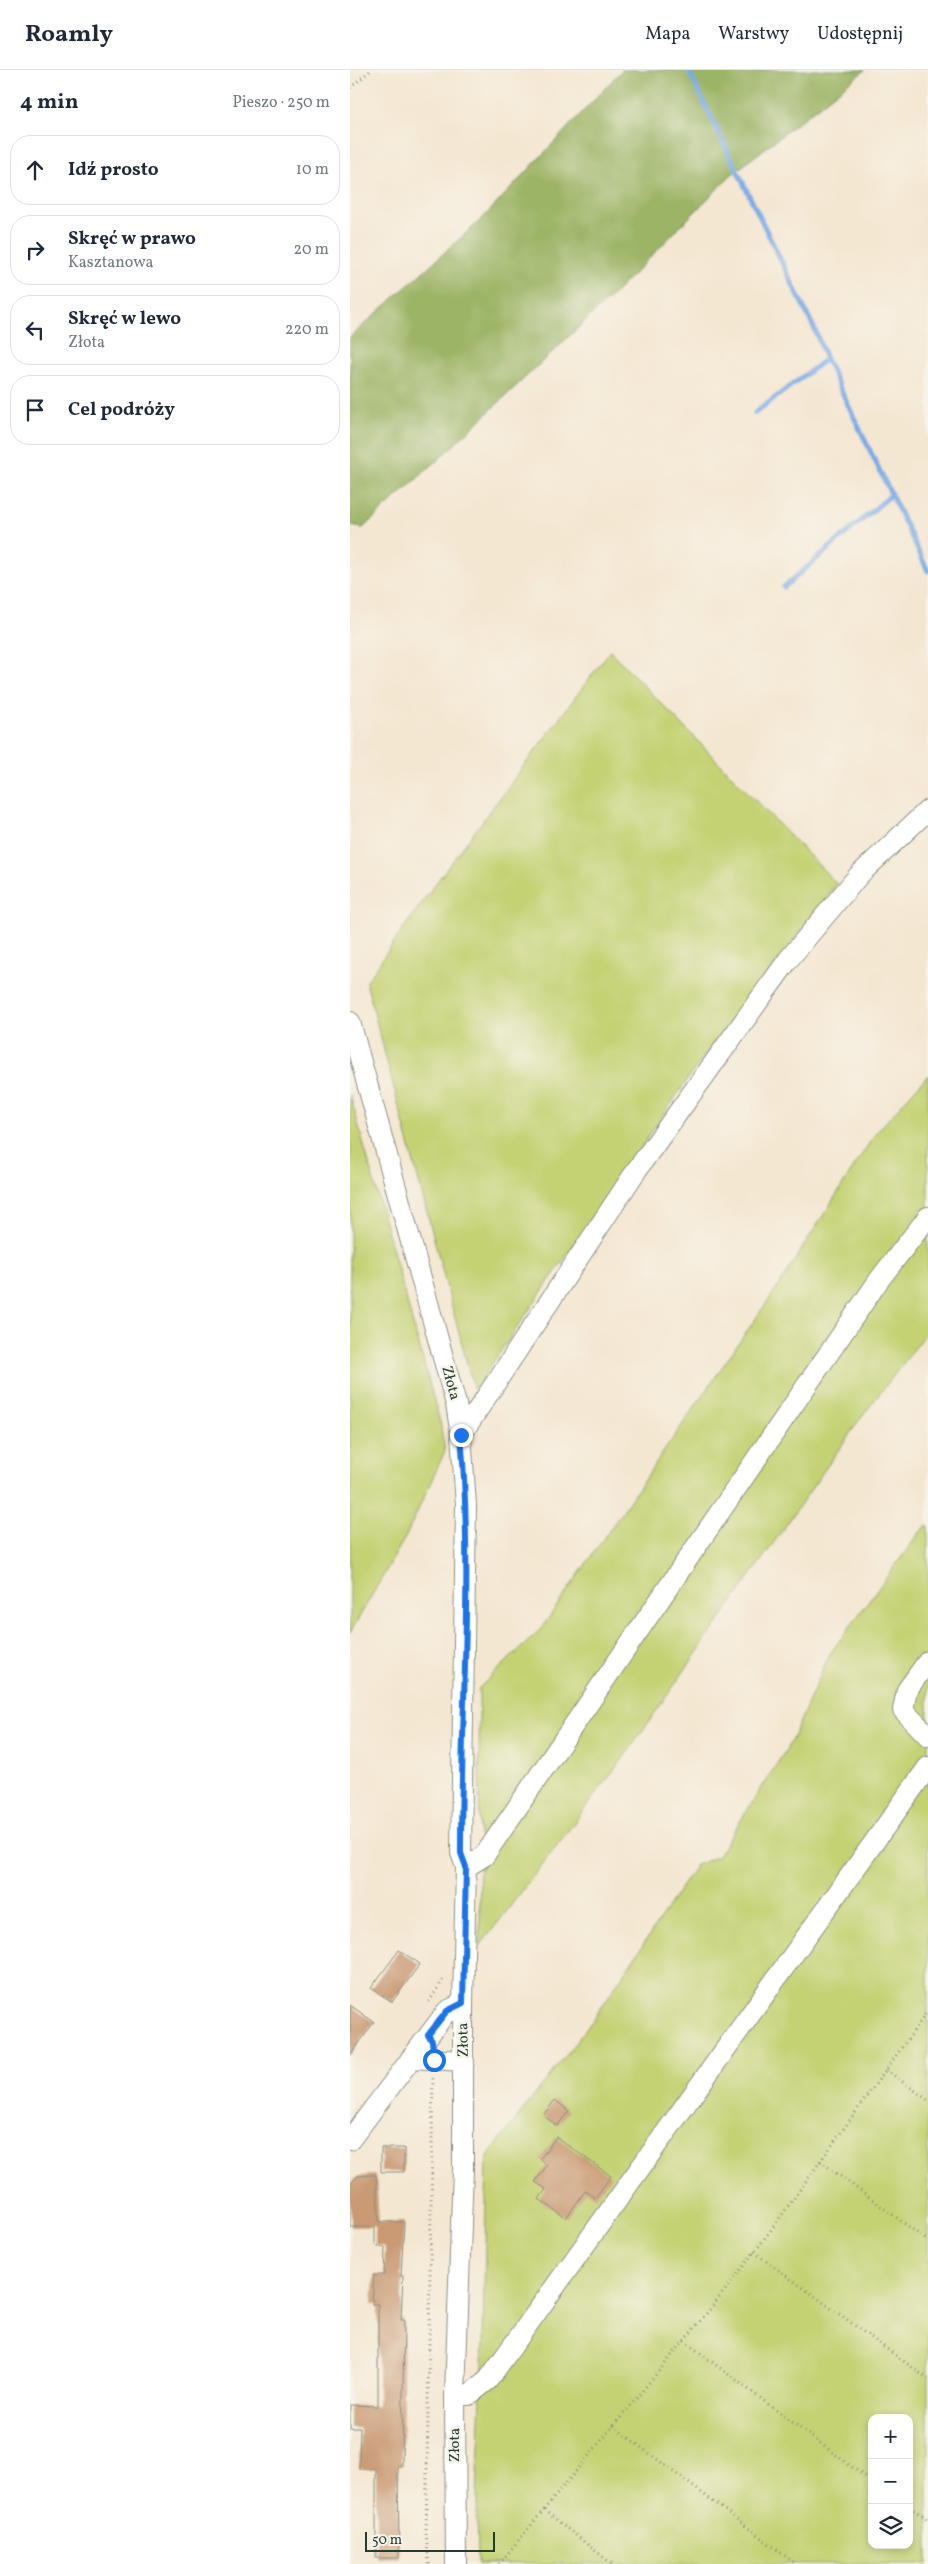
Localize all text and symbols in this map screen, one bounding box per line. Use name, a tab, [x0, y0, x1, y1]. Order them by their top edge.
text: Roamly	[25, 18, 113, 52]
text: Mapa	[645, 22, 690, 47]
text: Warstwy	[718, 22, 789, 47]
text: Udostępnij	[817, 22, 903, 47]
text: 4 min	[20, 88, 79, 117]
text: Pieszo · 250 m	[232, 92, 330, 114]
icon: ahead	[21, 156, 49, 184]
text: Idź prosto	[68, 157, 159, 183]
text: 10 m	[296, 159, 329, 181]
text: Skręć w prawo	[68, 226, 196, 252]
icon: right	[21, 236, 49, 264]
text: 20 m	[294, 239, 329, 261]
text: Kasztanowa	[68, 252, 154, 274]
text: Skręć w lewo	[68, 306, 181, 332]
icon: left	[21, 316, 49, 344]
text: 220 m	[285, 319, 329, 341]
text: Złota	[68, 332, 105, 354]
icon: arrive	[21, 396, 49, 424]
text: Cel podróży	[68, 397, 175, 423]
street label: Złota	[435, 1364, 465, 1402]
route end	[450, 1424, 473, 1447]
street label: Złota	[453, 2022, 475, 2058]
route start	[423, 2049, 446, 2072]
map controls	[868, 2414, 913, 2549]
button: +	[868, 2414, 913, 2459]
street label: Złota	[445, 2428, 466, 2462]
button: −	[868, 2459, 913, 2504]
button: layers	[868, 2504, 913, 2549]
scale bar	[365, 2529, 495, 2552]
text: 50 m	[372, 2531, 402, 2550]

